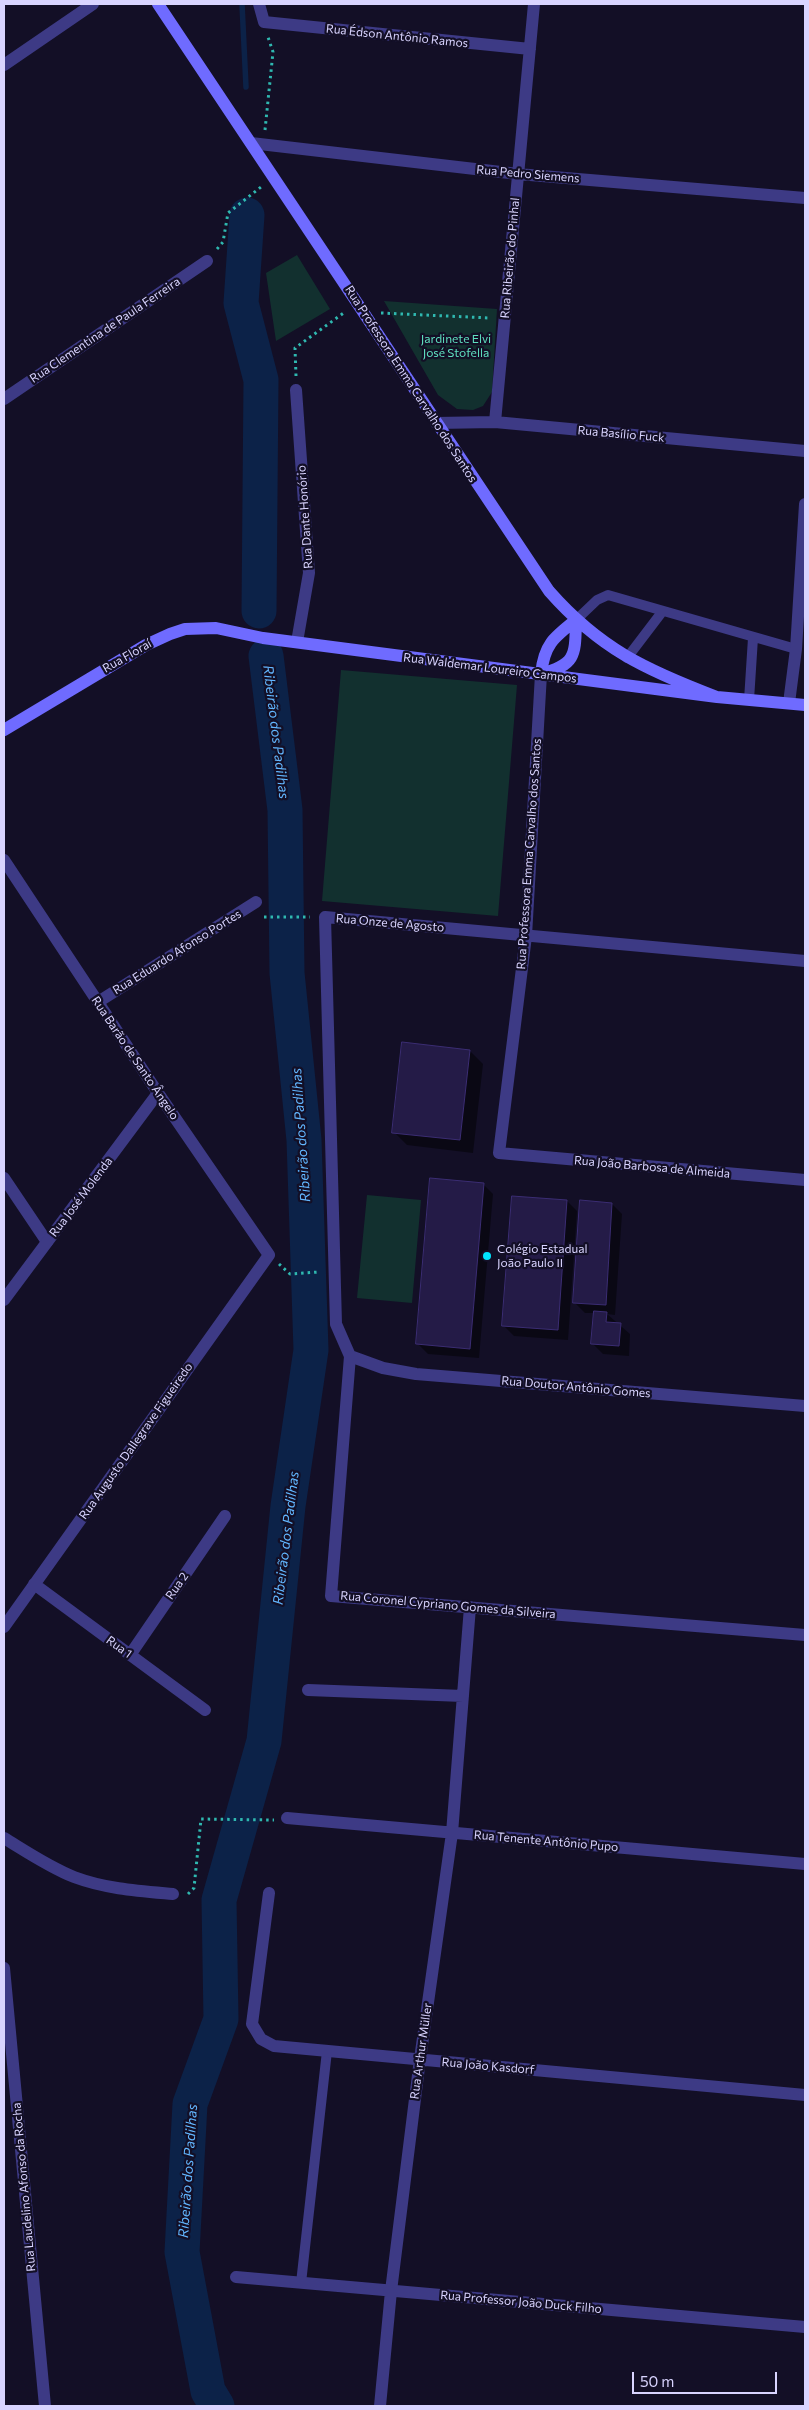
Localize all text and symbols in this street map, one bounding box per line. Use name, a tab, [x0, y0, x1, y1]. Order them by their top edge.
street label: Rua Édson Antônio Ramos	[325, 21, 469, 51]
street label: Rua Pedro Siemens	[476, 162, 580, 186]
street label: Rua Ribeirão do Pinhal	[498, 197, 522, 319]
street label: Rua Clementina de Paula Ferreira	[27, 274, 183, 386]
street label: Rua Professora Emma Carvalho dos Santos	[342, 283, 480, 485]
park label: Jardinete Elvi José Stofella	[421, 332, 491, 360]
street label: Rua Basílio Fuck	[577, 423, 665, 445]
street label: Rua Dante Honório	[294, 465, 316, 569]
street label: Rua Floraí	[100, 636, 154, 676]
street label: Rua Waldemar Loureiro Campos	[402, 650, 578, 686]
water label: Ribeirão dos Padilhas	[259, 664, 293, 800]
street label: Rua Professora Emma Carvalho dos Santos	[514, 738, 544, 970]
street label: Rua Eduardo Afonso Portes	[110, 907, 244, 997]
street label: Rua Onze de Agosto	[335, 911, 445, 935]
street label: Rua Barão de Santo Ângelo	[88, 994, 182, 1122]
water label: Ribeirão dos Padilhas	[288, 1067, 314, 1203]
street label: Rua João Barbosa de Almeida	[573, 1153, 731, 1181]
street label: Rua José Molenda	[46, 1154, 116, 1240]
place label: Colégio Estadual João Paulo II	[497, 1242, 587, 1270]
marker: Colégio Estadual João Paulo II	[481, 1250, 493, 1262]
street label: Rua Augusto Dallegrave Figueiredo	[76, 1360, 196, 1522]
street label: Rua Doutor Antônio Gomes	[501, 1373, 651, 1401]
water label: Ribeirão dos Padilhas	[269, 1470, 303, 1606]
street label: Rua 2	[163, 1570, 191, 1602]
street label: Rua Coronel Cypriano Gomes da Silveira	[340, 1588, 556, 1622]
street label: Rua 1	[103, 1633, 135, 1661]
street label: Rua Tenente Antônio Pupo	[473, 1828, 619, 1854]
street label: Rua Arthur Müller	[407, 2002, 435, 2100]
street label: Rua João Kasdorf	[441, 2055, 535, 2077]
street label: Rua Laudelino Afonso da Rocha	[9, 2102, 39, 2272]
water label: Ribeirão dos Padilhas	[175, 2103, 201, 2239]
street label: Rua Professor João Duck Filho	[440, 2288, 602, 2316]
scale bar	[634, 2362, 779, 2394]
text: 50 m	[640, 2372, 674, 2390]

